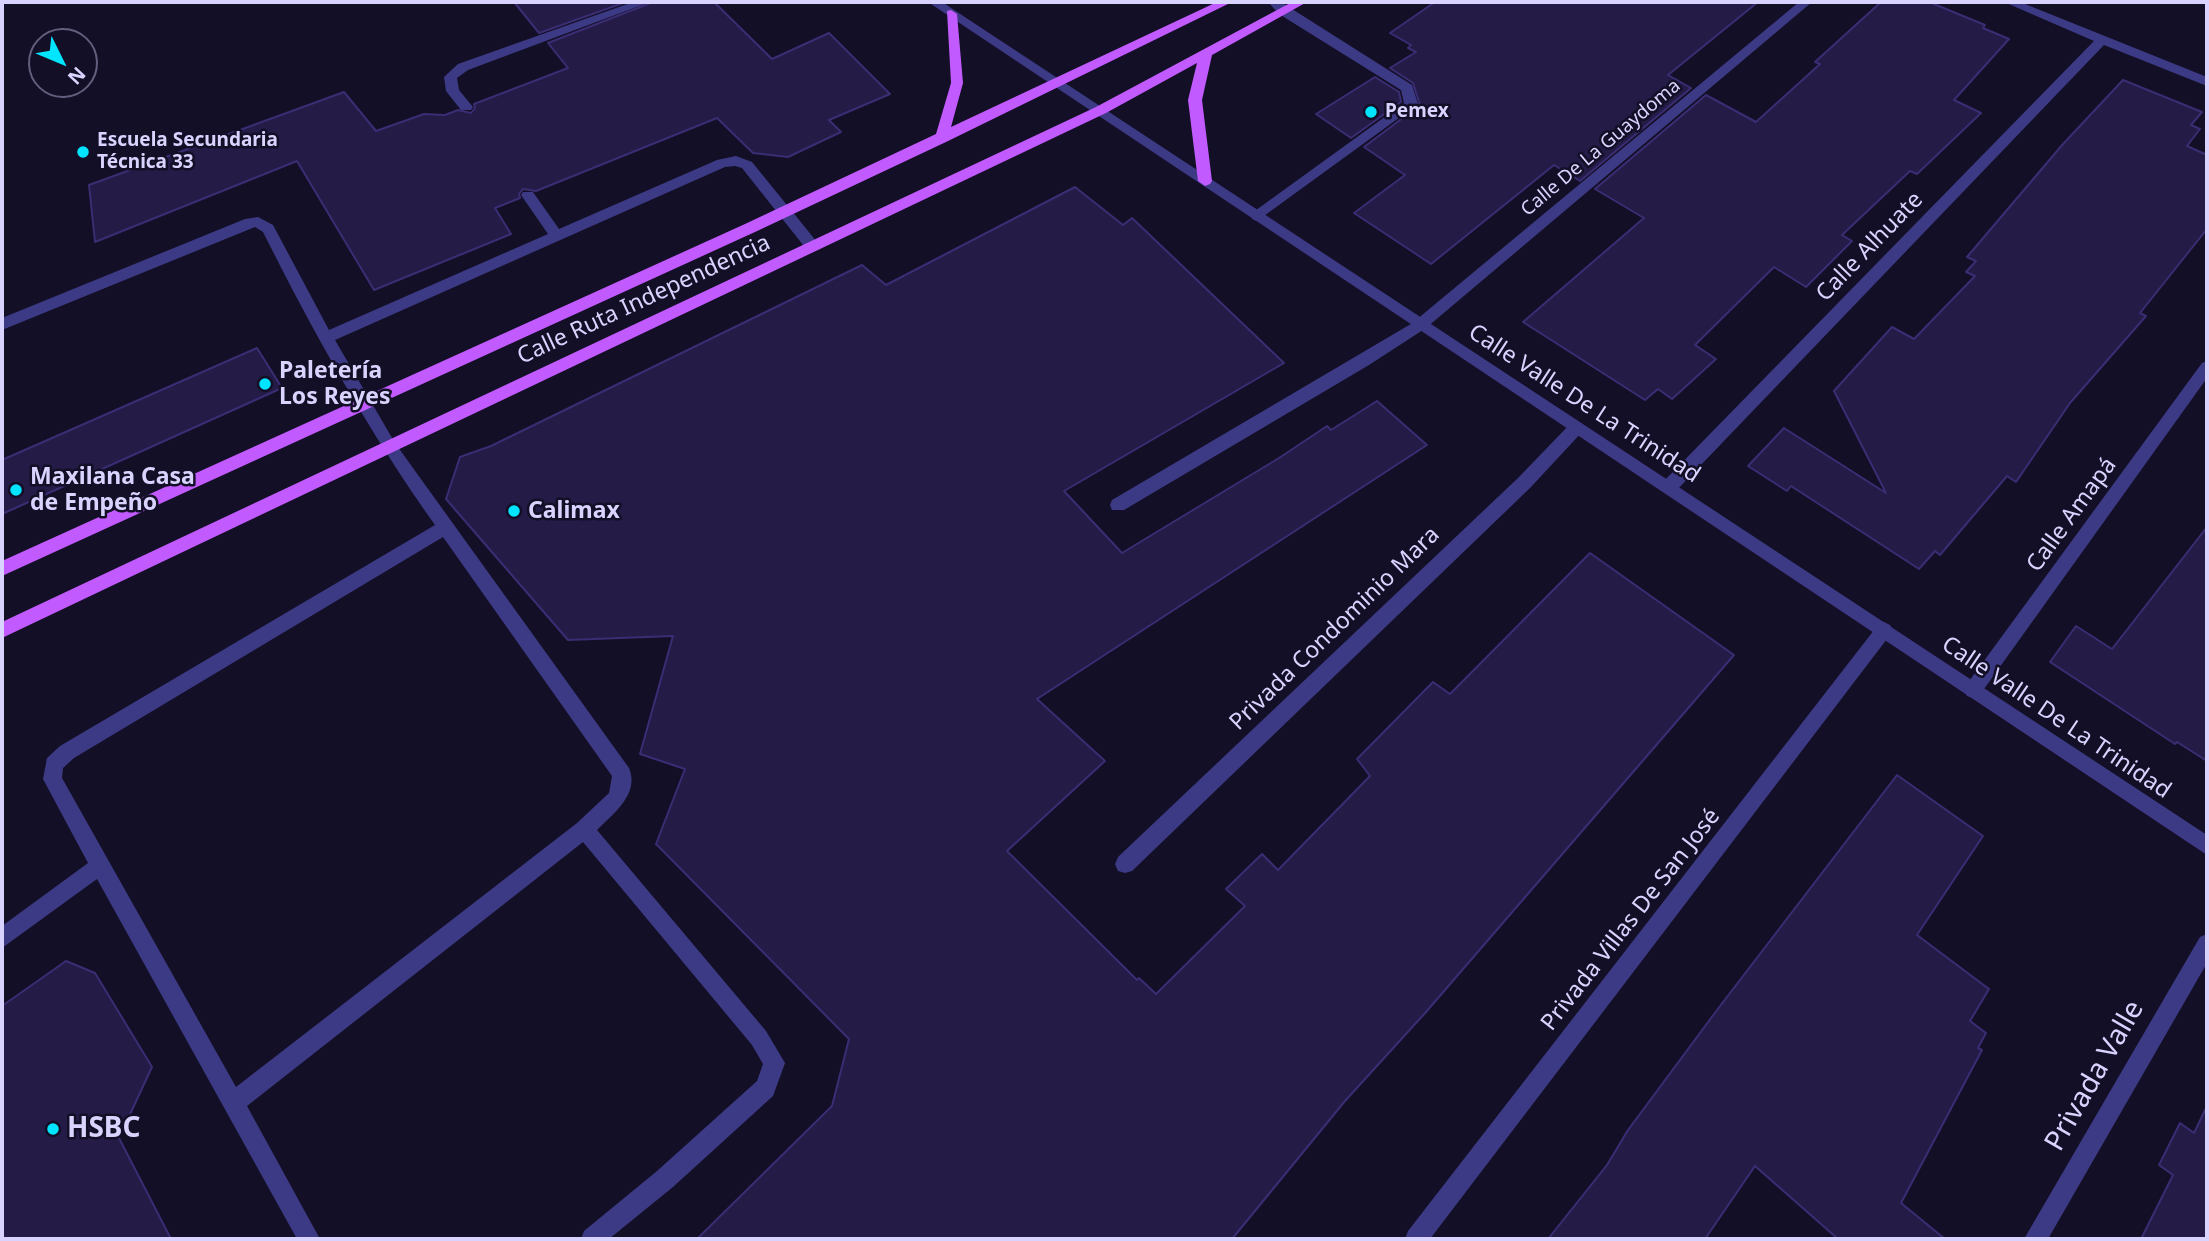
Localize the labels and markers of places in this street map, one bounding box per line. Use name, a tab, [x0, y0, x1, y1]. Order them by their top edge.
place label: Pemex	[1385, 101, 1449, 123]
marker: Pemex	[1363, 104, 1379, 120]
place label: Escuela Secundaria Técnica 33	[97, 130, 278, 174]
marker: Escuela Secundaria Técnica 33	[75, 144, 91, 160]
place label: Paletería Los Reyes	[279, 357, 391, 411]
marker: Paletería Los Reyes	[257, 376, 273, 392]
place label: Maxilana Casa de Empeño	[30, 463, 195, 517]
marker: Maxilana Casa de Empeño	[8, 482, 24, 498]
place label: Calimax	[528, 497, 620, 525]
marker: Calimax	[506, 503, 522, 519]
place label: HSBC	[67, 1112, 140, 1146]
marker: HSBC	[45, 1121, 61, 1137]

